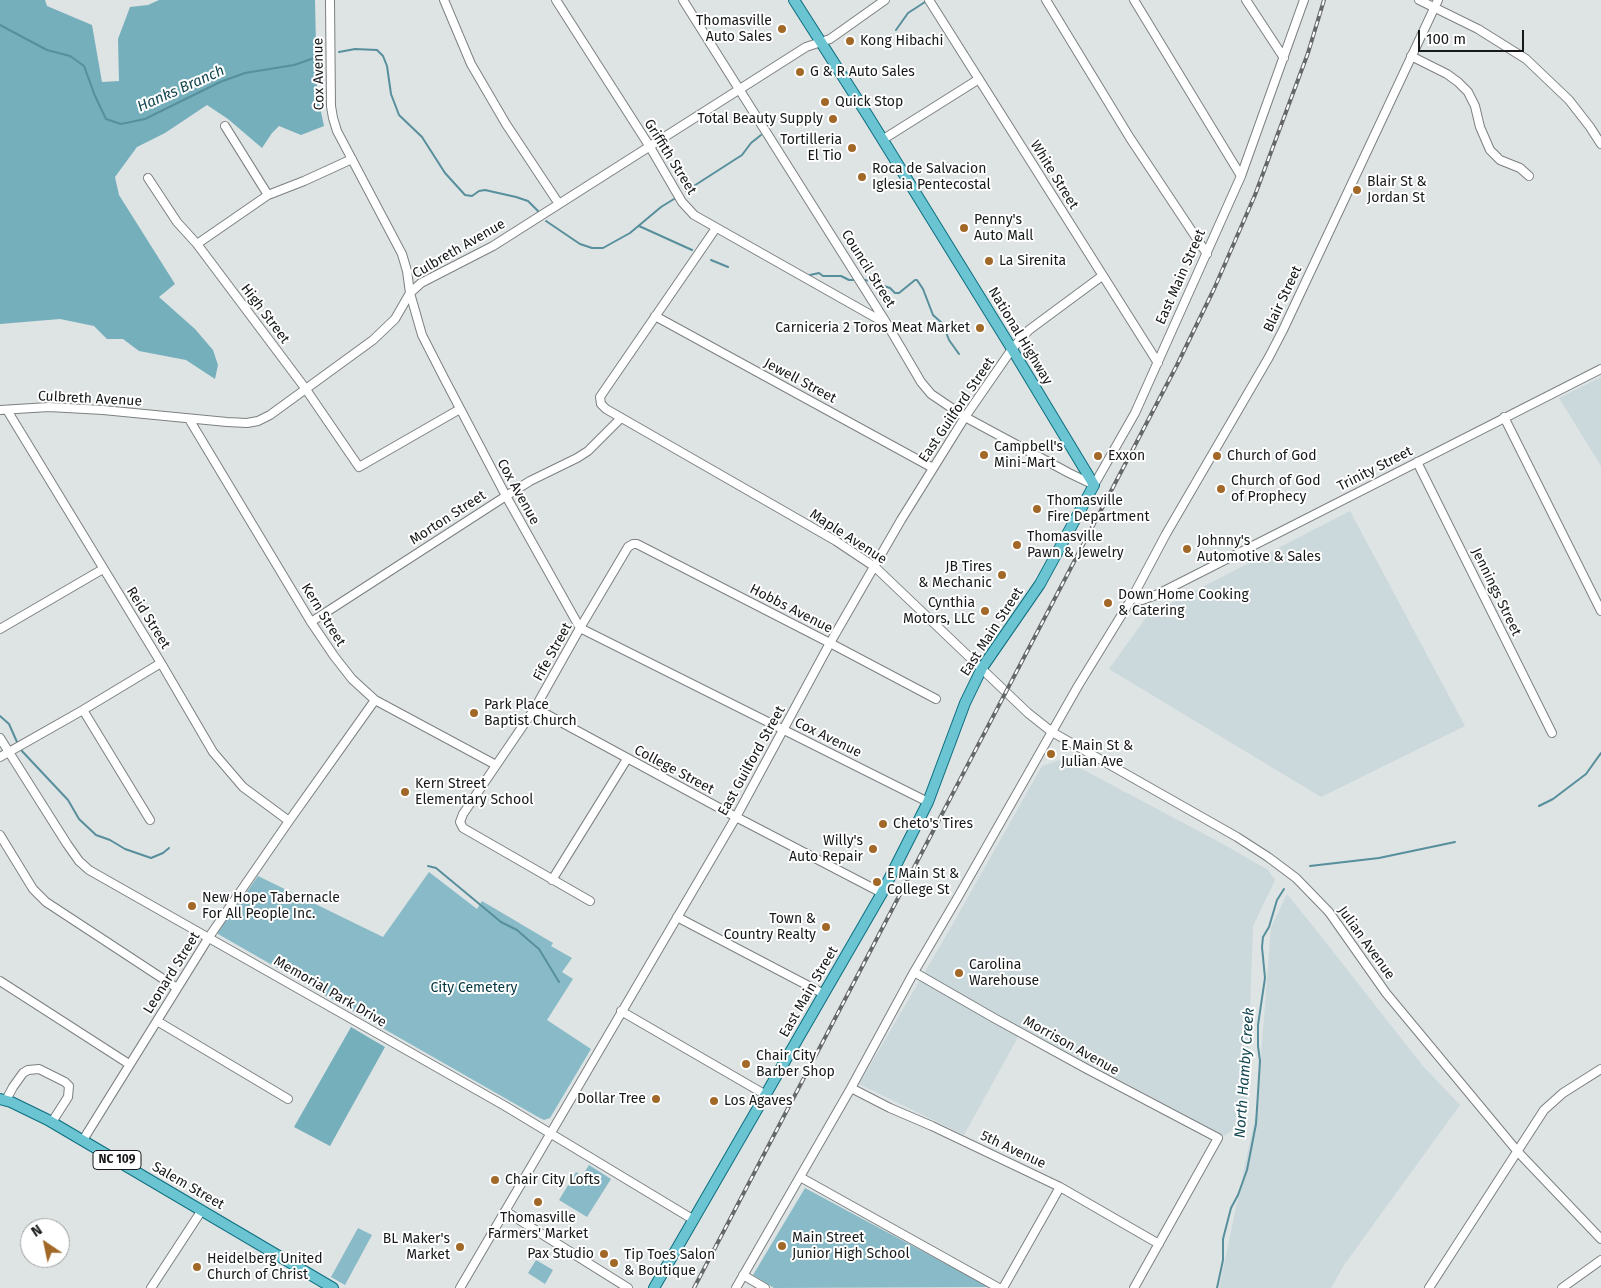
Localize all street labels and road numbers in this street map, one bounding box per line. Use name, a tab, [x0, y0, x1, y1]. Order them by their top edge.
street label: Cox Avenue	[310, 38, 328, 110]
street label: Griffith Street	[640, 116, 700, 198]
street label: White Street	[1026, 138, 1082, 212]
street label: Culbreth Avenue	[410, 216, 508, 282]
street label: Council Street	[837, 227, 899, 311]
street label: East Main Street	[1152, 227, 1210, 327]
street label: Blair Street	[1260, 263, 1306, 335]
street label: High Street	[237, 281, 293, 347]
street label: National Highway	[984, 284, 1056, 388]
street label: East Guilford Street	[916, 354, 998, 466]
street label: Jewell Street	[761, 355, 839, 407]
street label: Culbreth Avenue	[38, 388, 142, 410]
street label: Trinity Street	[1335, 443, 1415, 495]
street label: Cox Avenue	[493, 456, 543, 528]
street label: Morton Street	[407, 487, 489, 549]
street label: Maple Avenue	[806, 506, 890, 568]
street label: Jennings Street	[1467, 545, 1525, 639]
street label: Kern Street	[297, 580, 349, 650]
street label: Hobbs Avenue	[747, 581, 835, 637]
street label: Reid Street	[122, 584, 174, 652]
street label: East Main Street	[957, 584, 1027, 680]
street label: Fife Street	[530, 620, 576, 684]
street label: East Guilford Street	[715, 703, 789, 819]
street label: Cox Avenue	[792, 715, 864, 761]
street label: College Street	[631, 742, 717, 798]
street label: Julian Avenue	[1334, 903, 1398, 983]
street label: Leonard Street	[140, 929, 204, 1017]
street label: East Main Street	[776, 943, 842, 1041]
street label: Memorial Park Drive	[271, 953, 389, 1031]
street label: Morrison Avenue	[1020, 1013, 1122, 1079]
street label: 5th Avenue	[978, 1128, 1048, 1172]
road number: NC 109	[93, 1150, 141, 1170]
street label: Salem Street	[149, 1159, 227, 1213]

